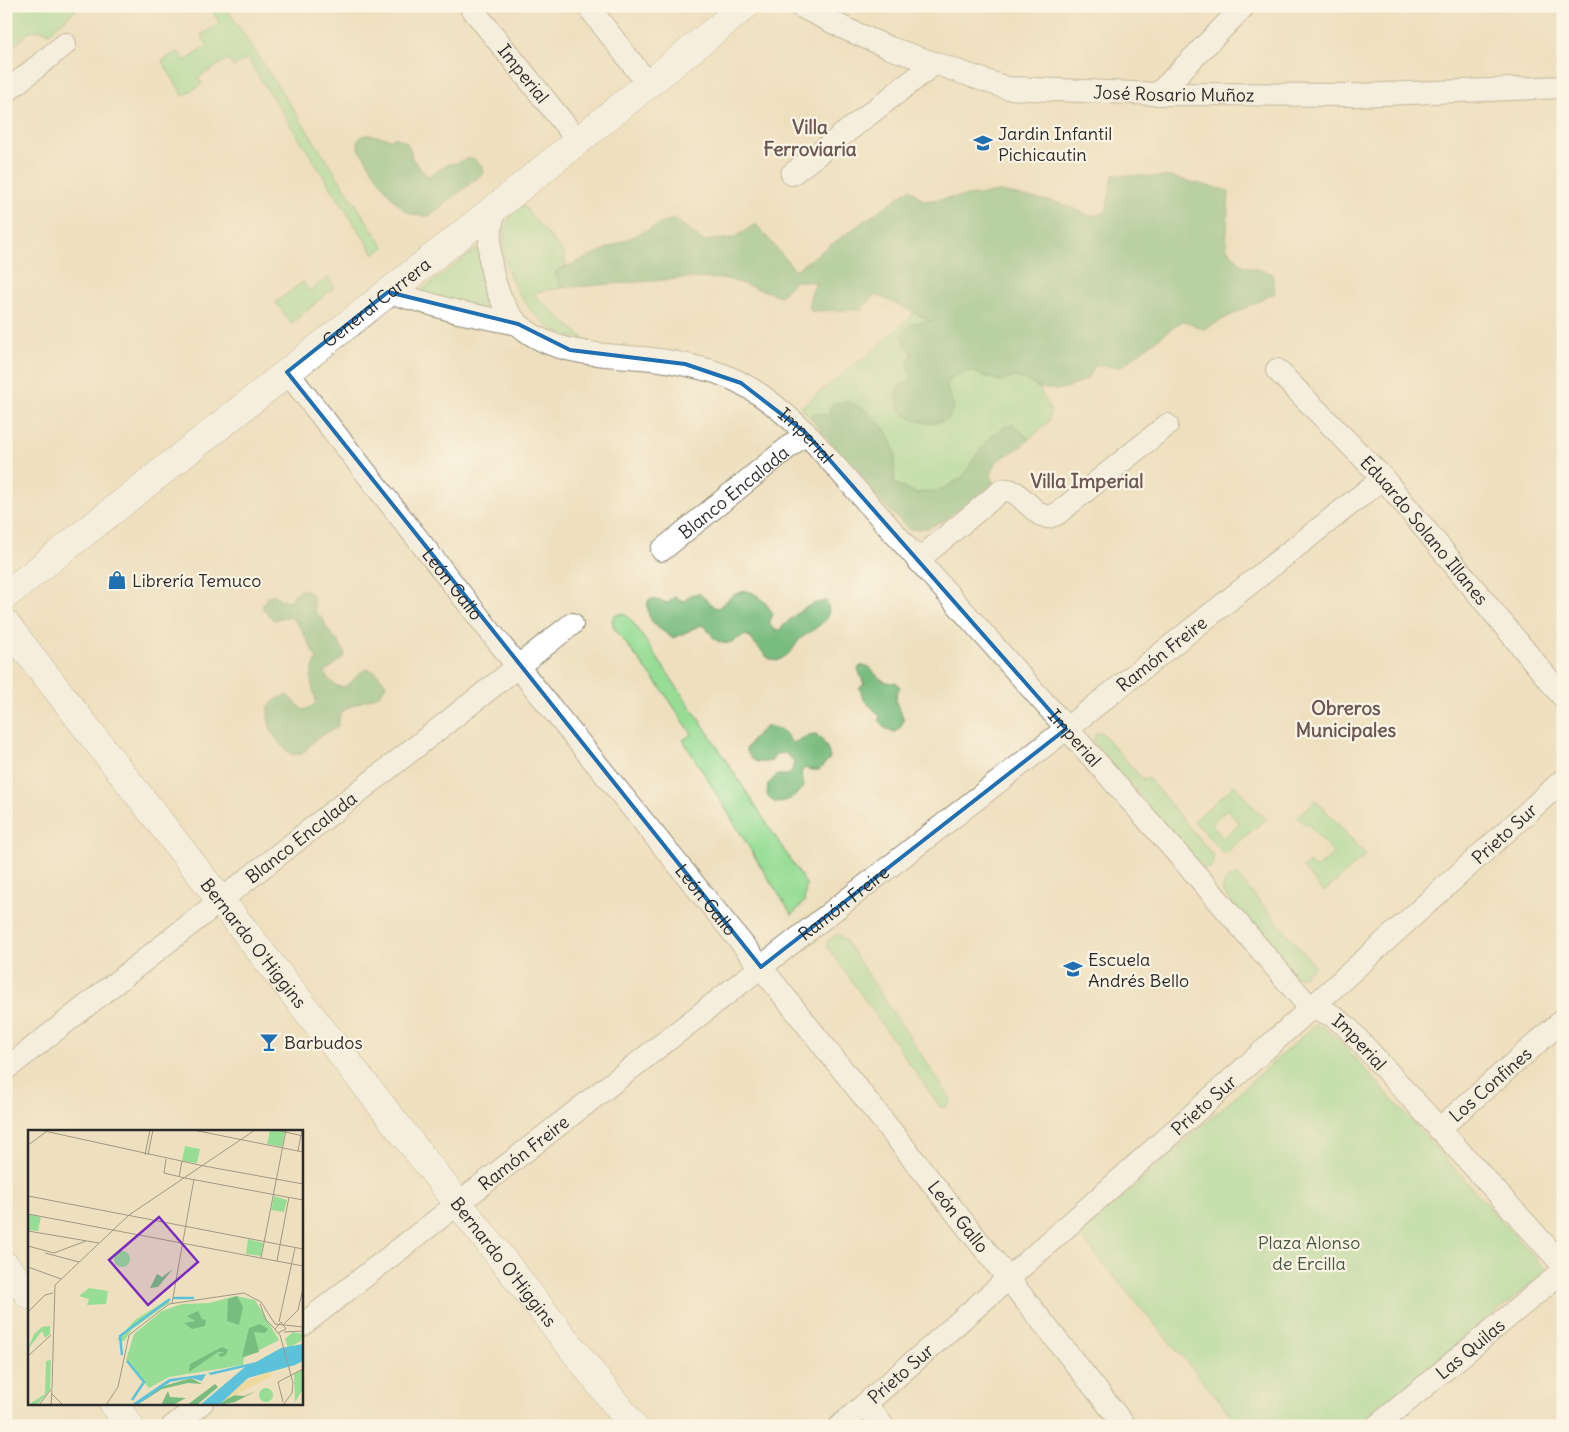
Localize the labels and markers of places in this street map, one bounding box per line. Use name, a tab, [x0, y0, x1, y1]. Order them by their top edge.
place label: Jardin Infantil Pichicautin	[998, 122, 1112, 166]
school or university icon: Jardin Infantil Pichicautin	[972, 132, 994, 154]
shop icon: Librería Temuco	[106, 569, 128, 591]
place label: Librería Temuco	[132, 569, 261, 592]
place label: Escuela Andrés Bello	[1088, 948, 1189, 992]
school or university icon: Escuela Andrés Bello	[1062, 958, 1084, 980]
bar icon: Barbudos	[258, 1031, 280, 1053]
place label: Barbudos	[284, 1031, 363, 1054]

